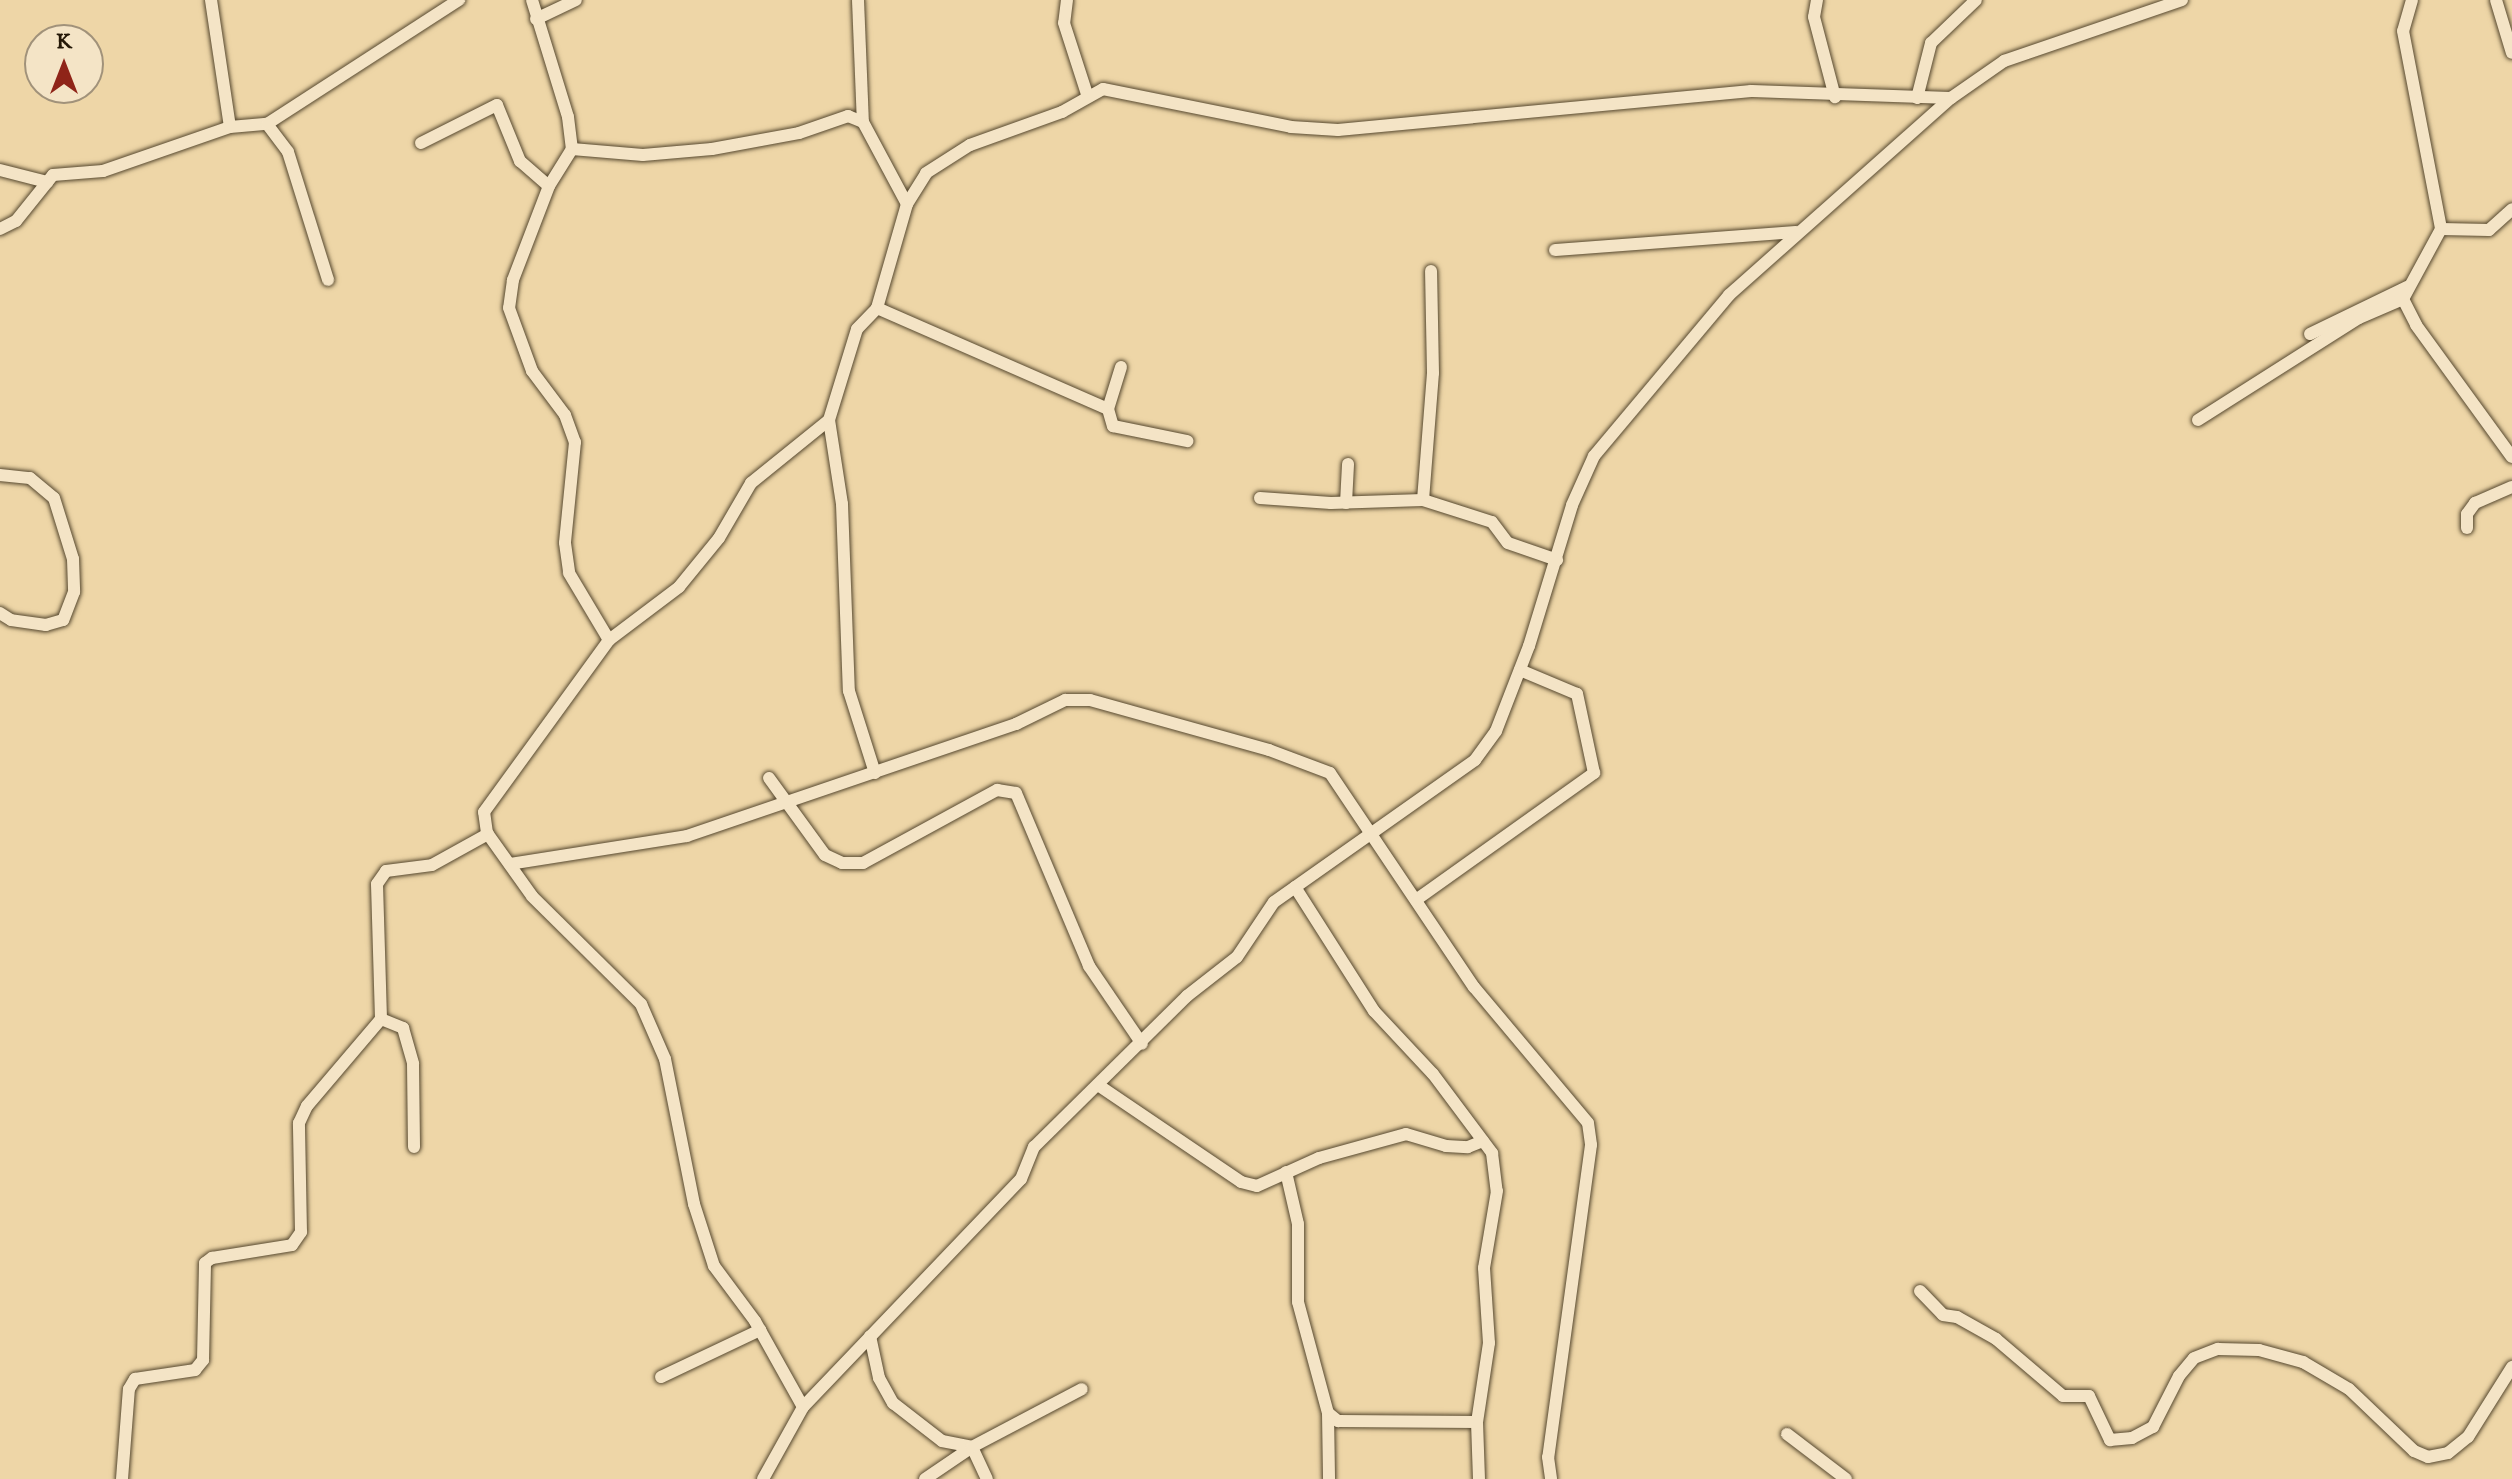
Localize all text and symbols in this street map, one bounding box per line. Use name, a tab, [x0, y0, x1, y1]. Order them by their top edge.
north arrow	[24, 24, 104, 104]
text: K	[56, 28, 72, 56]

